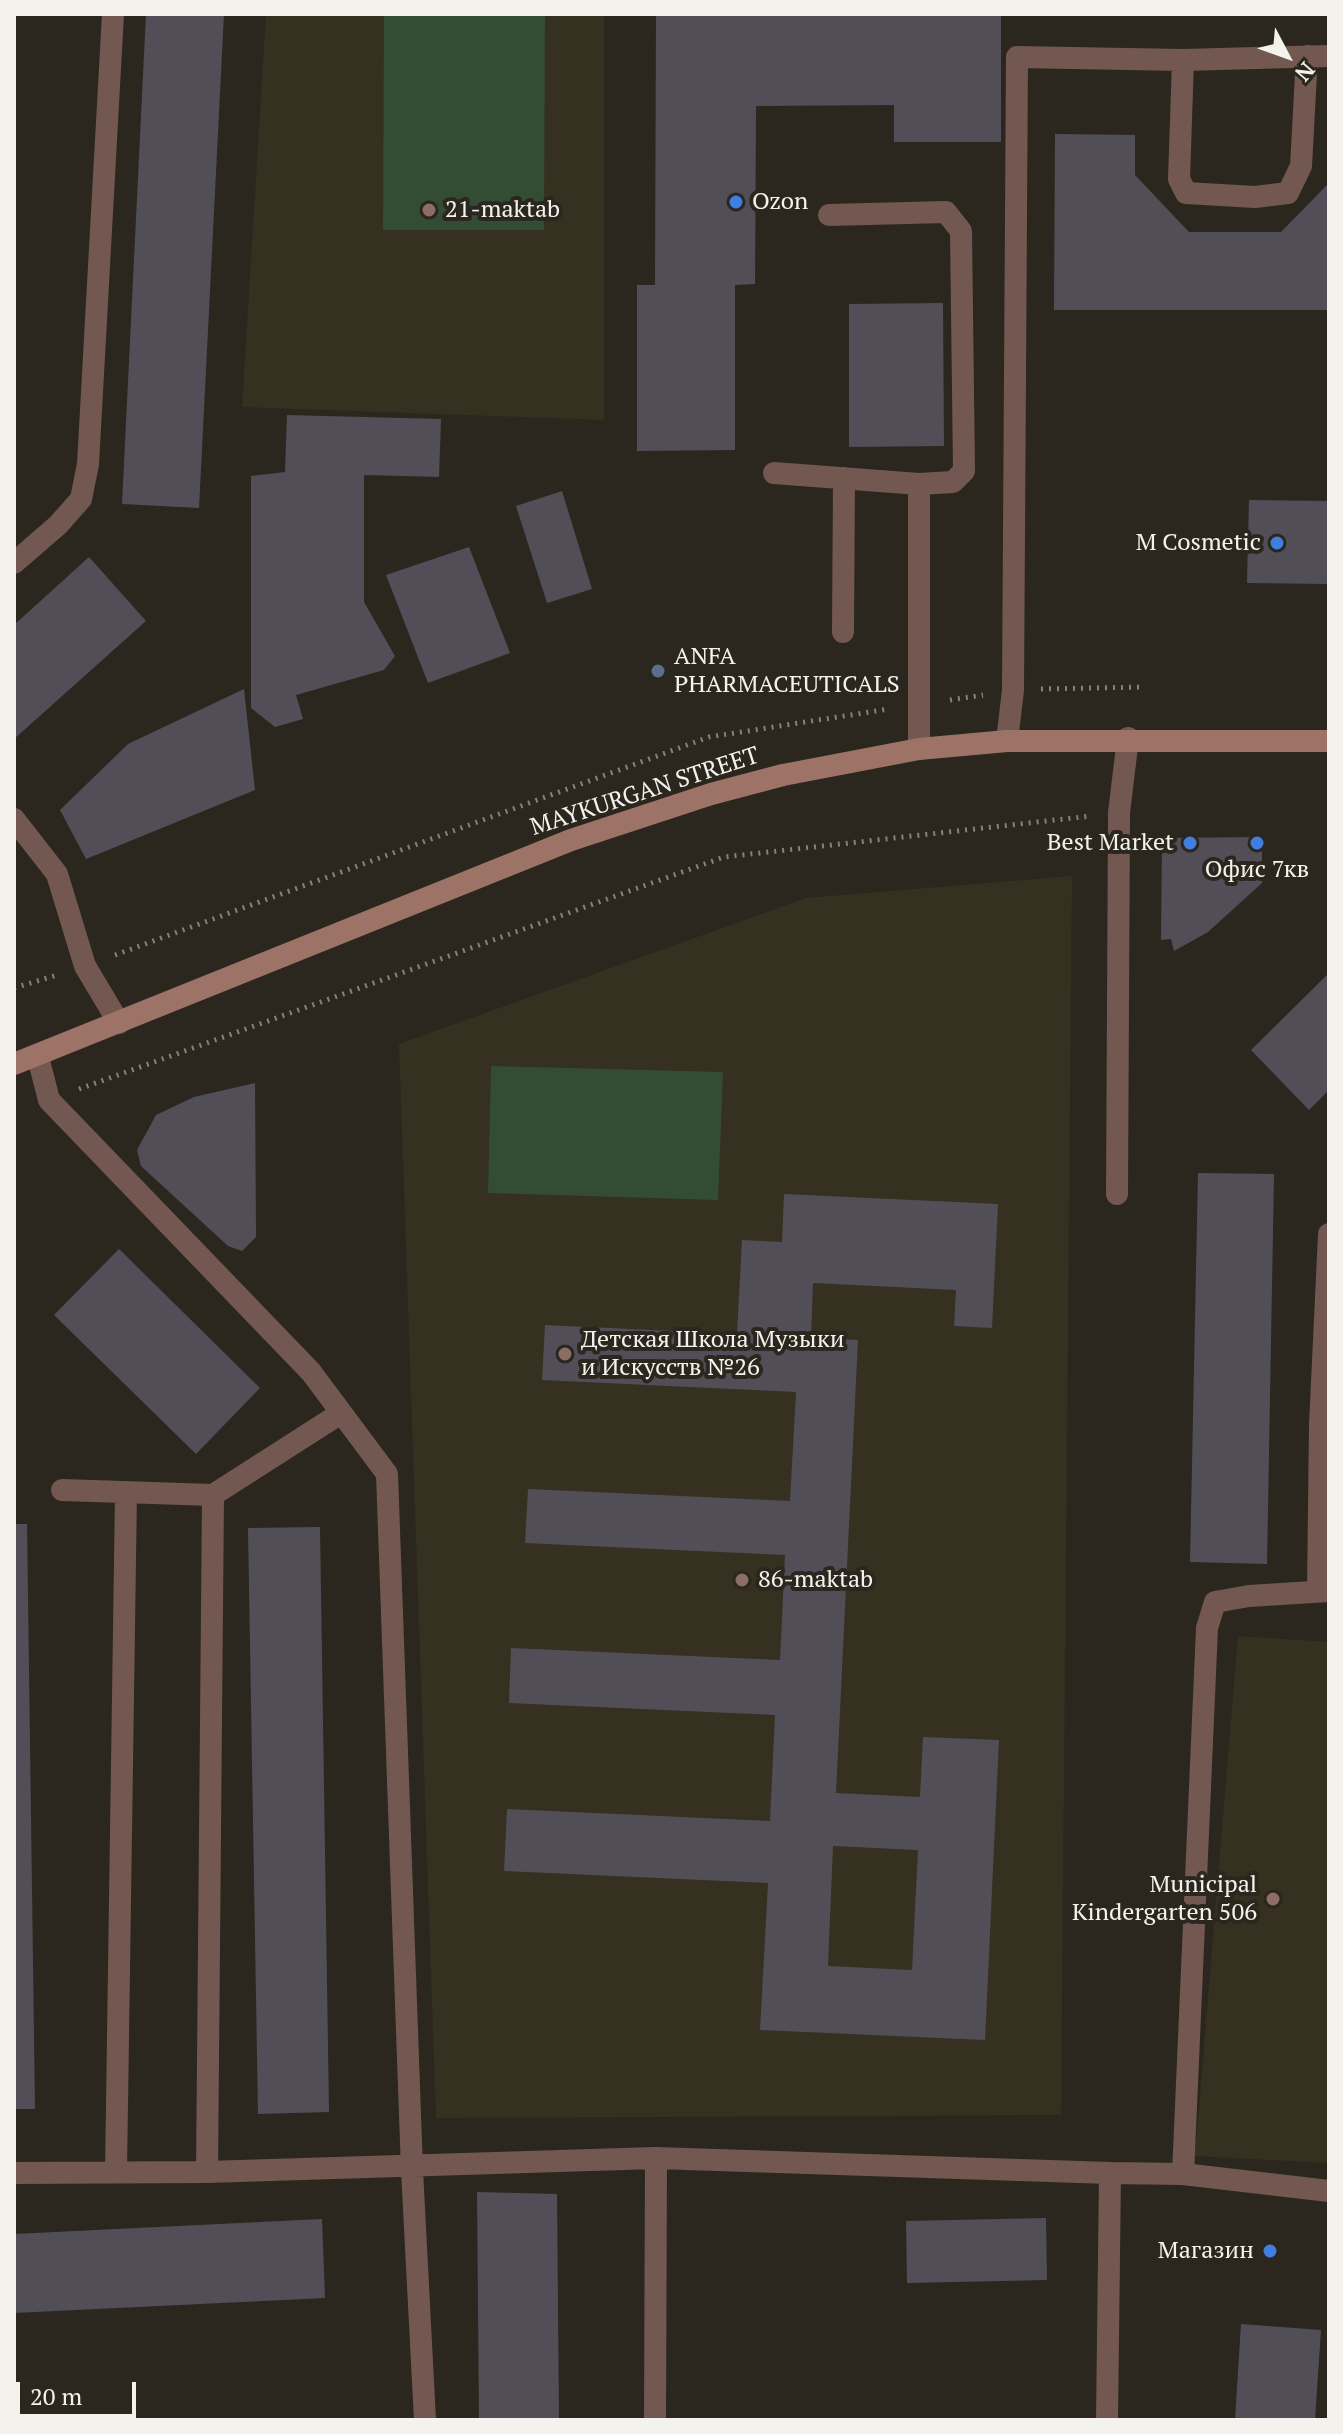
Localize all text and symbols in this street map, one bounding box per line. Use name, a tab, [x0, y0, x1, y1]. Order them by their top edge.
north arrow	[1247, 16, 1327, 96]
text: N	[1289, 56, 1322, 88]
place label: Ozon	[752, 188, 808, 216]
marker: Ozon	[727, 193, 745, 211]
place label: 21-maktab	[445, 196, 560, 224]
marker: 21-maktab	[420, 201, 438, 219]
place label: M Cosmetic	[1136, 529, 1261, 557]
marker: M Cosmetic	[1268, 534, 1286, 552]
place label: ANFA PHARMACEUTICALS	[674, 643, 900, 699]
marker: ANFA PHARMACEUTICALS	[649, 662, 667, 680]
street label: MAYKURGAN STREET	[527, 741, 763, 843]
place label: Best Market	[1047, 829, 1174, 857]
marker: Best Market	[1181, 834, 1199, 852]
marker: Офис 7кв	[1248, 834, 1266, 852]
place label: Офис 7кв	[1205, 856, 1309, 884]
place label: Детская Школа Музыки и Искусств №26	[581, 1326, 844, 1382]
marker: Детская Школа Музыки и Искусств №26	[556, 1345, 574, 1363]
place label: 86-maktab	[758, 1566, 873, 1594]
marker: 86-maktab	[733, 1571, 751, 1589]
place label: Municipal Kindergarten 506	[1072, 1871, 1257, 1927]
marker: Municipal Kindergarten 506	[1264, 1890, 1282, 1908]
place label: Магазин	[1158, 2237, 1254, 2265]
marker: Магазин	[1261, 2242, 1279, 2260]
scale bar	[20, 2366, 140, 2416]
text: 20 m	[30, 2380, 82, 2412]

